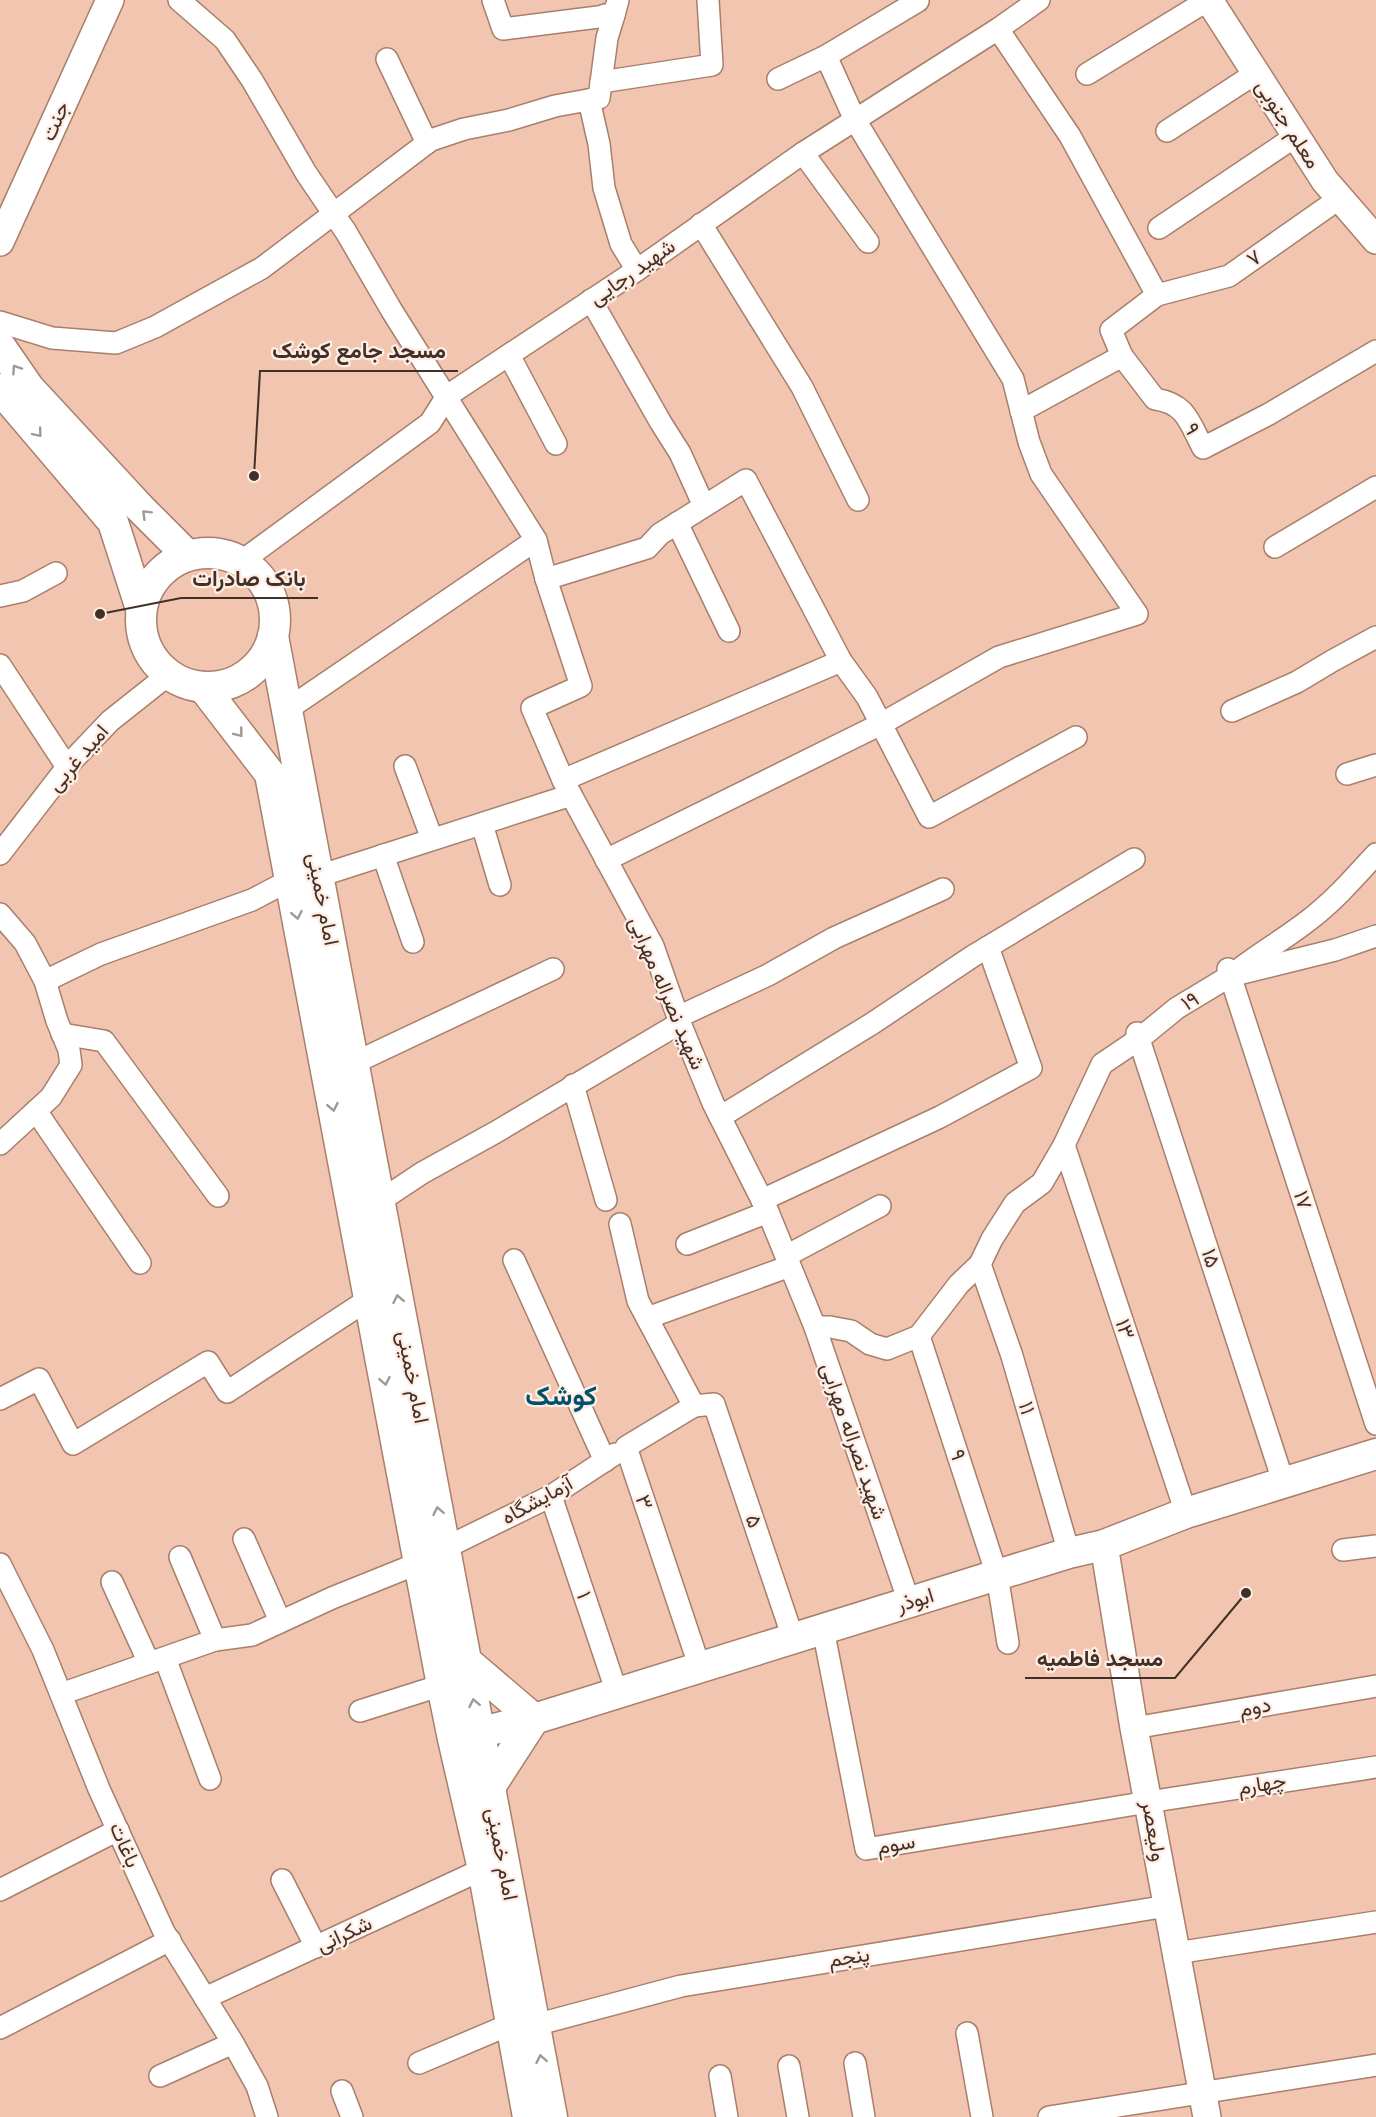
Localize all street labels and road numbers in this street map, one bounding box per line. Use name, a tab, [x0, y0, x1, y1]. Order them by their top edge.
street label: معلم جنوبی	[1249, 74, 1328, 174]
street label: جنت	[33, 96, 75, 145]
street label: شهید رجایی	[583, 231, 680, 311]
street label: ۷	[1240, 242, 1267, 272]
street label: ۹	[1178, 417, 1208, 440]
street label: امید غربی	[40, 718, 114, 797]
street label: امام خمینی	[300, 850, 347, 948]
street label: شهید نصراله مهرابی	[623, 912, 713, 1074]
street label: ۱۹	[1175, 984, 1204, 1016]
street label: ۱۷	[1288, 1187, 1320, 1213]
street label: ۱۵	[1196, 1245, 1228, 1271]
street label: ۱۳	[1110, 1315, 1142, 1342]
street label: امام خمینی	[390, 1328, 437, 1426]
street label: شهید نصراله مهرابی	[815, 1358, 895, 1523]
street label: ۱۱	[1013, 1398, 1043, 1417]
street label: ۹	[944, 1446, 974, 1464]
street label: آزمایشگاه	[496, 1467, 579, 1530]
street label: ۳	[629, 1491, 660, 1513]
street label: ۵	[740, 1510, 770, 1531]
street label: ابوذر	[892, 1580, 937, 1618]
street label: ۱	[571, 1587, 599, 1602]
street label: دوم	[1237, 1689, 1273, 1724]
street label: چهارم	[1236, 1765, 1288, 1802]
street label: ولیعصر	[1136, 1797, 1174, 1863]
street label: امام خمینی	[479, 1805, 526, 1903]
street label: باغات	[104, 1818, 148, 1872]
street label: سوم	[874, 1826, 917, 1861]
street label: شکرانی	[311, 1908, 376, 1958]
street label: پنجم	[826, 1939, 872, 1974]

